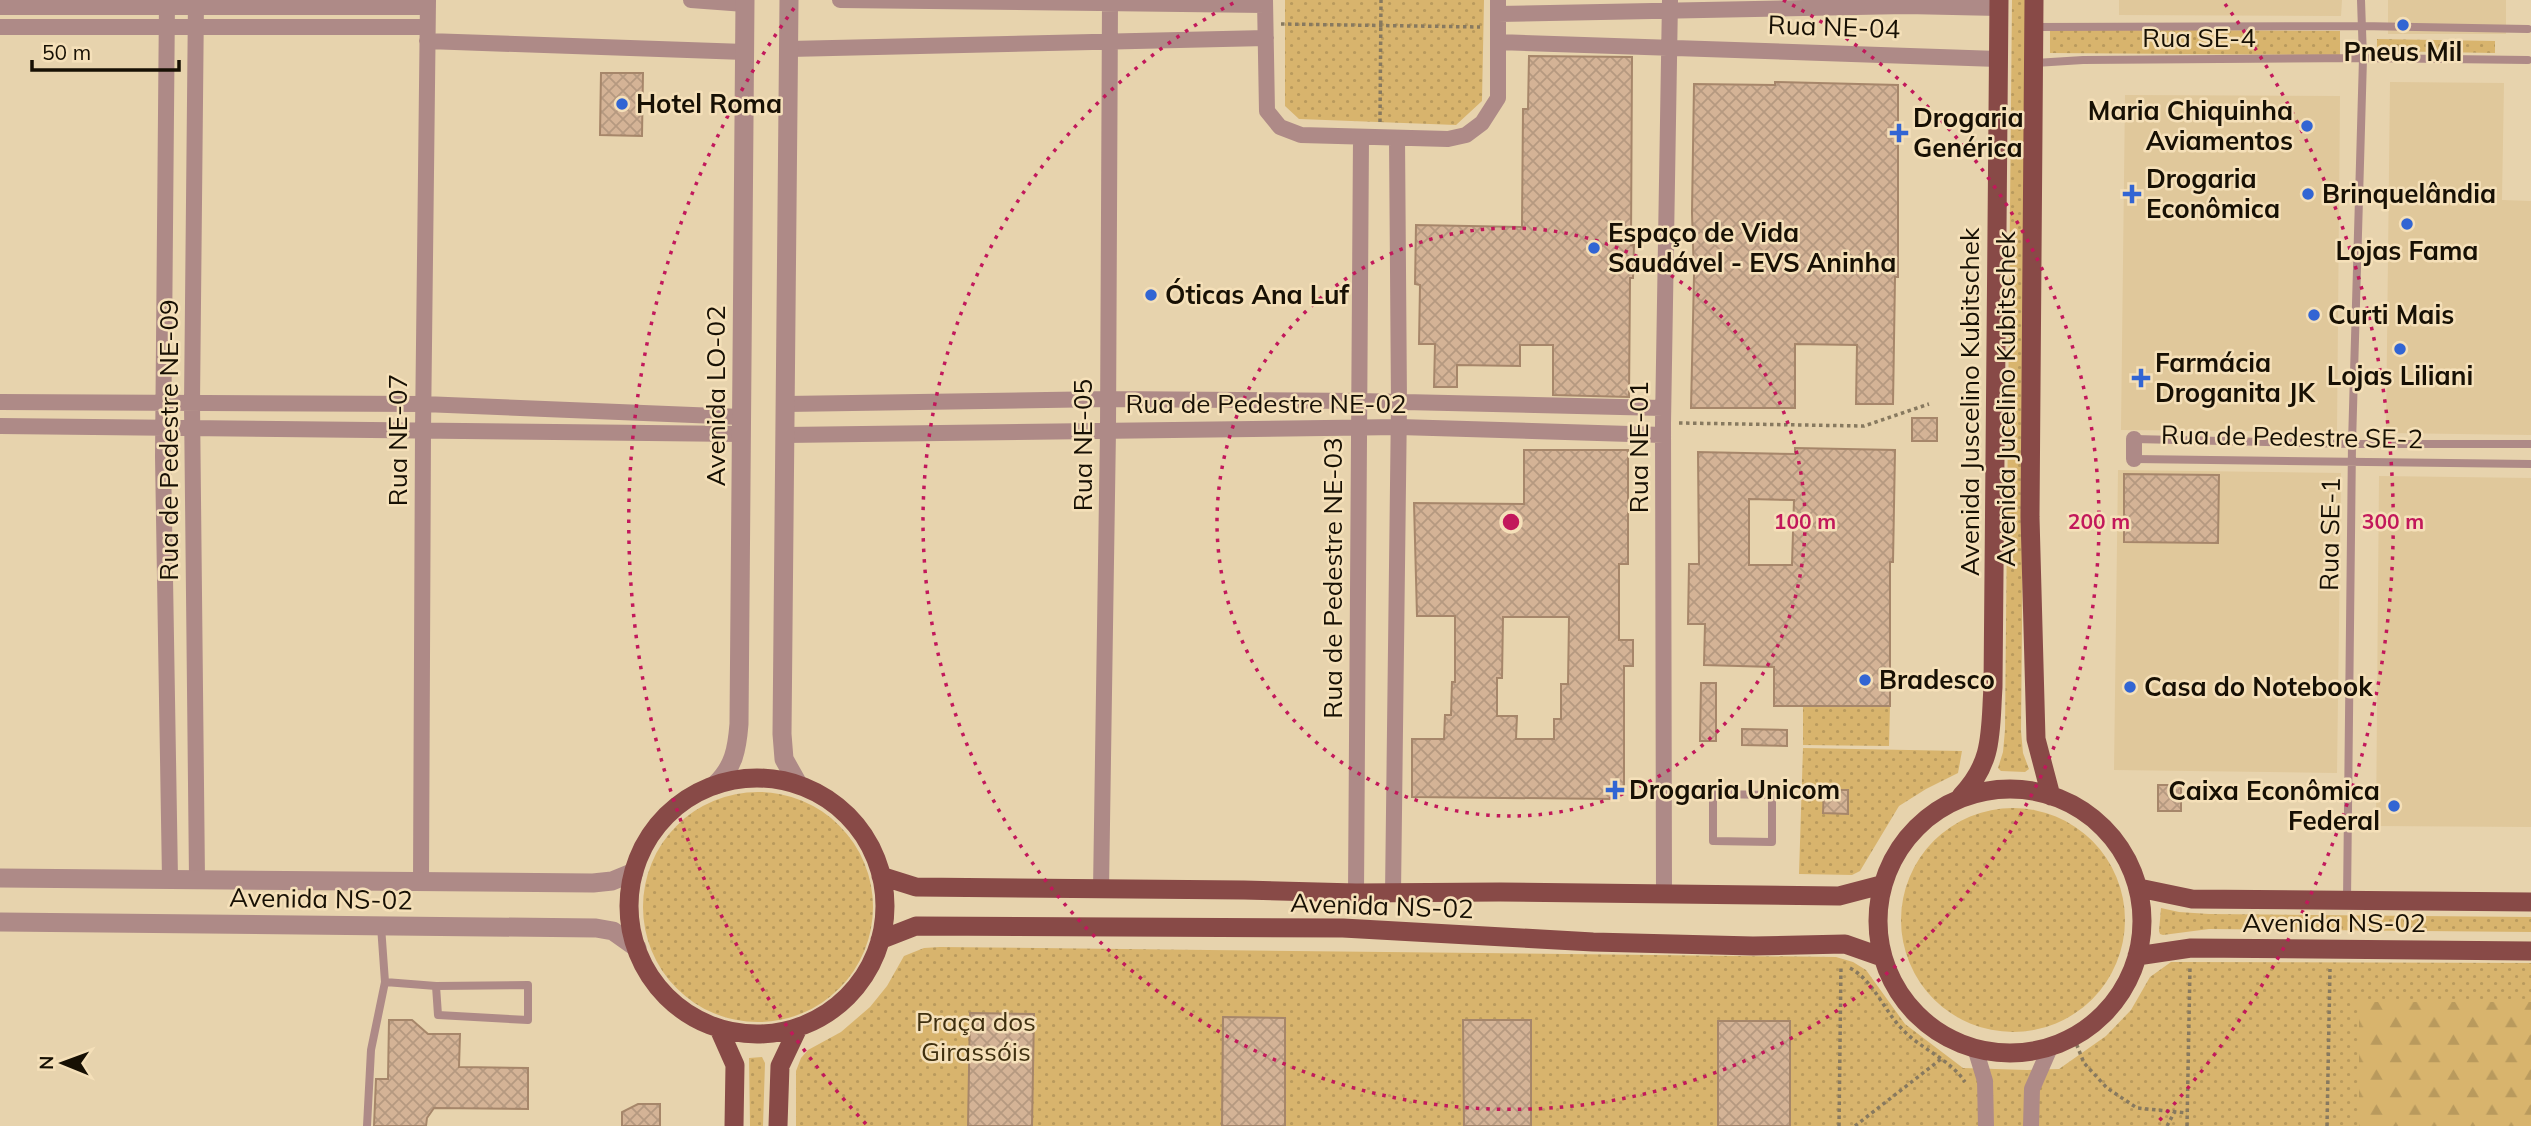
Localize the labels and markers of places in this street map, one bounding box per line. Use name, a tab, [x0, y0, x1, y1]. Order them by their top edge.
marker: Pneus Mil	[2395, 17, 2411, 33]
place label: Pneus Mil	[2344, 35, 2462, 68]
place label: Hotel Roma	[636, 87, 782, 120]
place label: Maria Chiquinha Aviamentos	[2088, 94, 2293, 157]
marker: Hotel Roma	[614, 96, 630, 112]
place label: Drogaria Genérica	[1913, 101, 2024, 164]
marker: Maria Chiquinha Aviamentos	[2299, 118, 2315, 134]
marker: Drogaria Genérica	[1891, 125, 1907, 141]
place label: Drogaria Econômica	[2146, 162, 2280, 225]
place label: Brinquelândia	[2322, 177, 2496, 210]
marker: Drogaria Econômica	[2124, 186, 2140, 202]
marker: Brinquelândia	[2300, 186, 2316, 202]
place label: Espaço de Vida Saudável - EVS Aninha	[1608, 216, 1896, 279]
marker: Lojas Fama	[2399, 216, 2415, 232]
place label: Lojas Fama	[2336, 234, 2478, 267]
marker: Espaço de Vida Saudável - EVS Aninha	[1586, 240, 1602, 256]
place label: Óticas Ana Luf	[1165, 278, 1350, 311]
marker: Óticas Ana Luf	[1143, 287, 1159, 303]
place label: Curti Mais	[2328, 298, 2454, 331]
marker: Curti Mais	[2306, 307, 2322, 323]
marker: Lojas Liliani	[2392, 341, 2408, 357]
place label: Farmácia Droganita JK	[2155, 346, 2316, 409]
place label: Lojas Liliani	[2327, 359, 2473, 392]
marker: Farmácia Droganita JK	[2133, 370, 2149, 386]
centre of rings	[1499, 510, 1523, 534]
place label: Bradesco	[1879, 663, 1995, 696]
place label: Casa do Notebook	[2144, 670, 2373, 703]
marker: Bradesco	[1857, 672, 1873, 688]
marker: Casa do Notebook	[2122, 679, 2138, 695]
place label: Drogaria Unicom	[1629, 773, 1840, 806]
place label: Caixa Econômica Federal	[2168, 774, 2380, 837]
marker: Drogaria Unicom	[1607, 782, 1623, 798]
marker: Caixa Econômica Federal	[2386, 798, 2402, 814]

